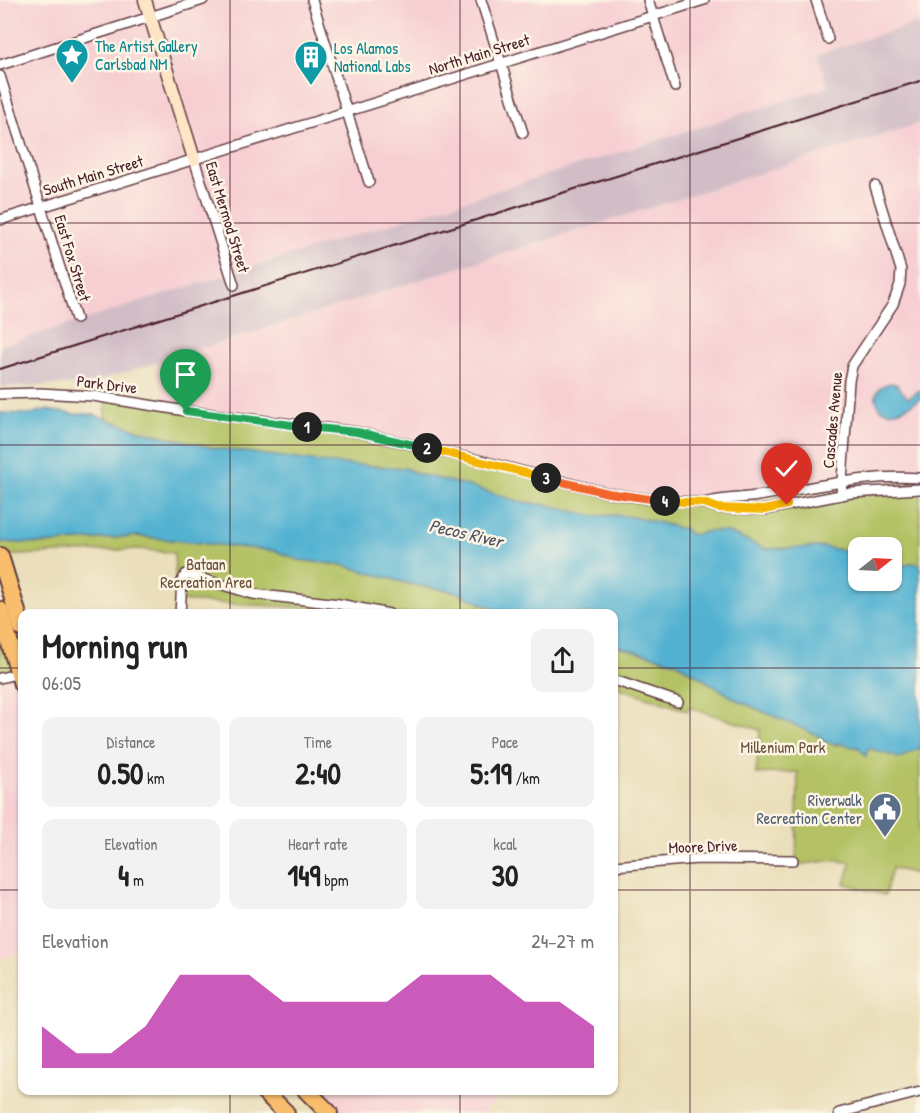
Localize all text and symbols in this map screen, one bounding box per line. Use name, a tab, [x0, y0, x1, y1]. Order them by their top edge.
street label: North Main Street	[426, 28, 533, 80]
place label: The Artist Gallery Carlsbad NM	[95, 35, 198, 75]
place icon: The Artist Gallery Carlsbad NM	[54, 37, 90, 84]
place label: Los Alamos National Labs	[334, 37, 411, 77]
building icon: Los Alamos National Labs	[293, 39, 329, 86]
street label: South Main Street	[40, 149, 146, 201]
street label: East Mermod Street	[201, 159, 256, 276]
street label: East Fox Street	[49, 212, 97, 304]
pin	[160, 349, 211, 411]
icon: arrive	[169, 358, 202, 391]
street label: Park Drive	[76, 369, 139, 399]
street label: Cascades Avenue	[817, 370, 847, 469]
pin: 1	[292, 412, 322, 442]
text: 1	[304, 416, 310, 438]
pin: 2	[412, 433, 442, 463]
text: 2	[423, 437, 431, 459]
pin	[761, 443, 812, 505]
icon: check	[770, 452, 803, 485]
pin: 3	[531, 463, 561, 493]
text: 3	[542, 467, 550, 489]
pin: 4	[650, 486, 680, 516]
text: 4	[662, 490, 668, 512]
water label: Pecos River	[427, 512, 507, 554]
north arrow	[848, 537, 902, 591]
map controls	[848, 537, 902, 591]
park label: Bataan Recreation Area	[160, 553, 252, 593]
text: Morning run	[42, 624, 188, 668]
button: share	[531, 629, 594, 692]
text: 06:05	[42, 669, 81, 696]
text: Distance	[107, 731, 155, 753]
text: Time	[304, 731, 332, 753]
text: Pace	[492, 731, 518, 753]
park label: Millenium Park	[741, 736, 826, 758]
text: 0.50	[97, 753, 143, 793]
text: 2:40	[295, 753, 341, 793]
text: 5:19	[470, 753, 512, 793]
text: km	[143, 767, 165, 789]
text: /km	[512, 767, 540, 789]
place label: Riverwalk Recreation Center	[757, 789, 862, 829]
public building icon: Riverwalk Recreation Center	[867, 791, 903, 838]
text: Elevation	[104, 833, 158, 855]
text: Heart rate	[288, 833, 348, 855]
text: kcal	[493, 833, 517, 855]
street label: Moore Drive	[668, 834, 738, 858]
text: 4	[118, 855, 129, 895]
text: 149	[287, 855, 321, 895]
text: 30	[492, 855, 518, 895]
text: m	[129, 869, 144, 891]
text: bpm	[321, 869, 349, 891]
text: Elevation	[42, 927, 108, 954]
text: 24–27 m	[531, 927, 594, 954]

